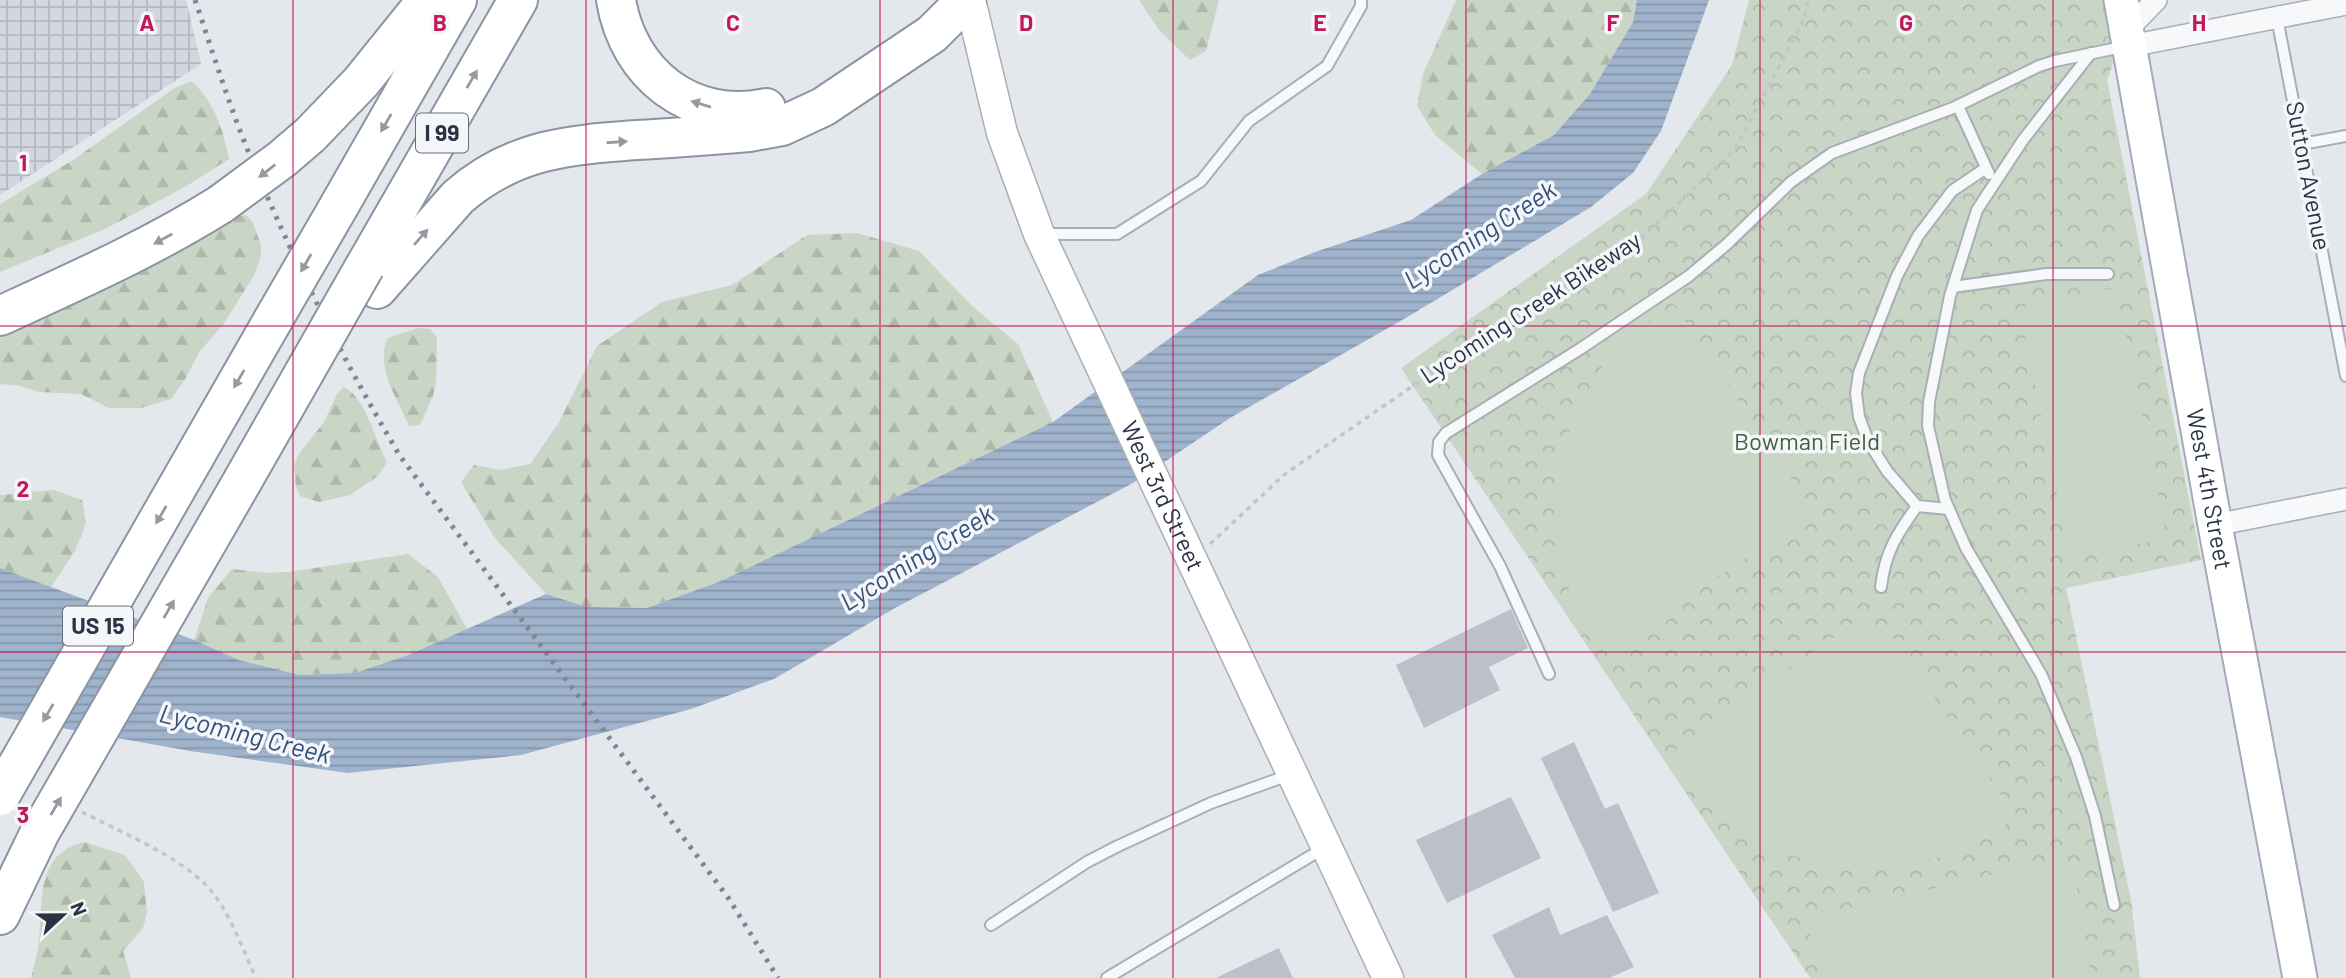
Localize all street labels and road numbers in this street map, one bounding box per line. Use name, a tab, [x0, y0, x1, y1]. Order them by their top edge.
street label: Sutton Avenue	[2281, 99, 2338, 253]
road number: I 99	[416, 114, 468, 152]
street label: Lycoming Creek Bikeway	[1414, 225, 1646, 389]
street label: West 4th Street	[2181, 406, 2239, 572]
street label: West 3rd Street	[1116, 416, 1211, 575]
road number: US 15	[63, 606, 133, 646]

